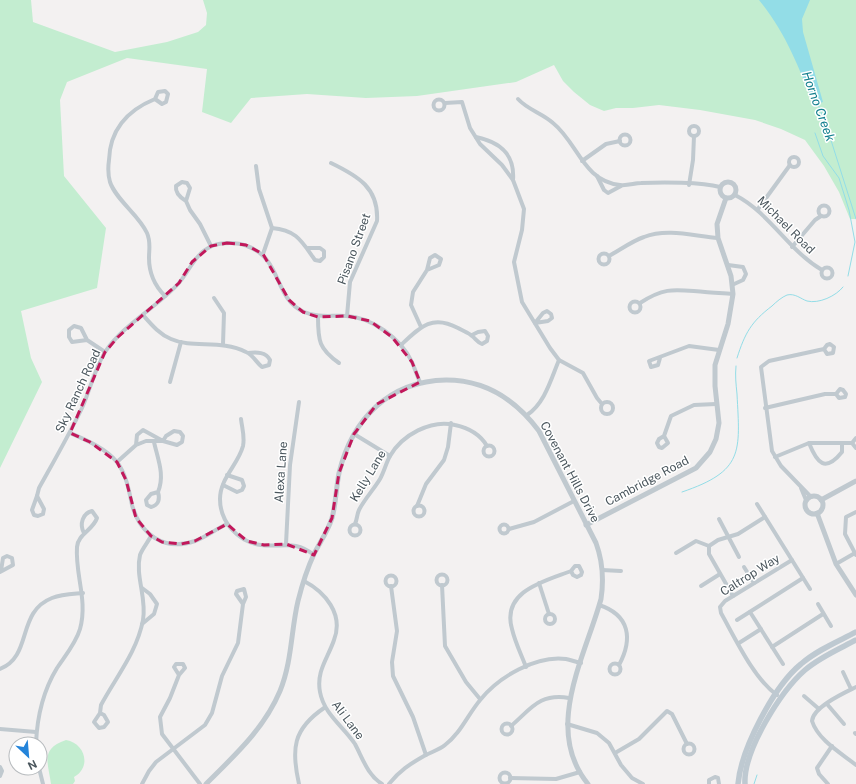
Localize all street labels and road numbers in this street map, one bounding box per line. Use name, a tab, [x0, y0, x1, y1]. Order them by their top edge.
street label: Michael Road	[754, 193, 818, 257]
street label: Pisano Street	[335, 211, 374, 287]
street label: Sky Ranch Road	[53, 347, 103, 435]
street label: Covenant Hills Drive	[537, 419, 603, 525]
street label: Alexa Lane	[272, 441, 290, 503]
street label: Kelly Lane	[347, 447, 389, 504]
street label: Cambridge Road	[603, 453, 691, 509]
street label: Caltrop Way	[718, 551, 783, 599]
street label: Ali Lane	[329, 698, 367, 742]

